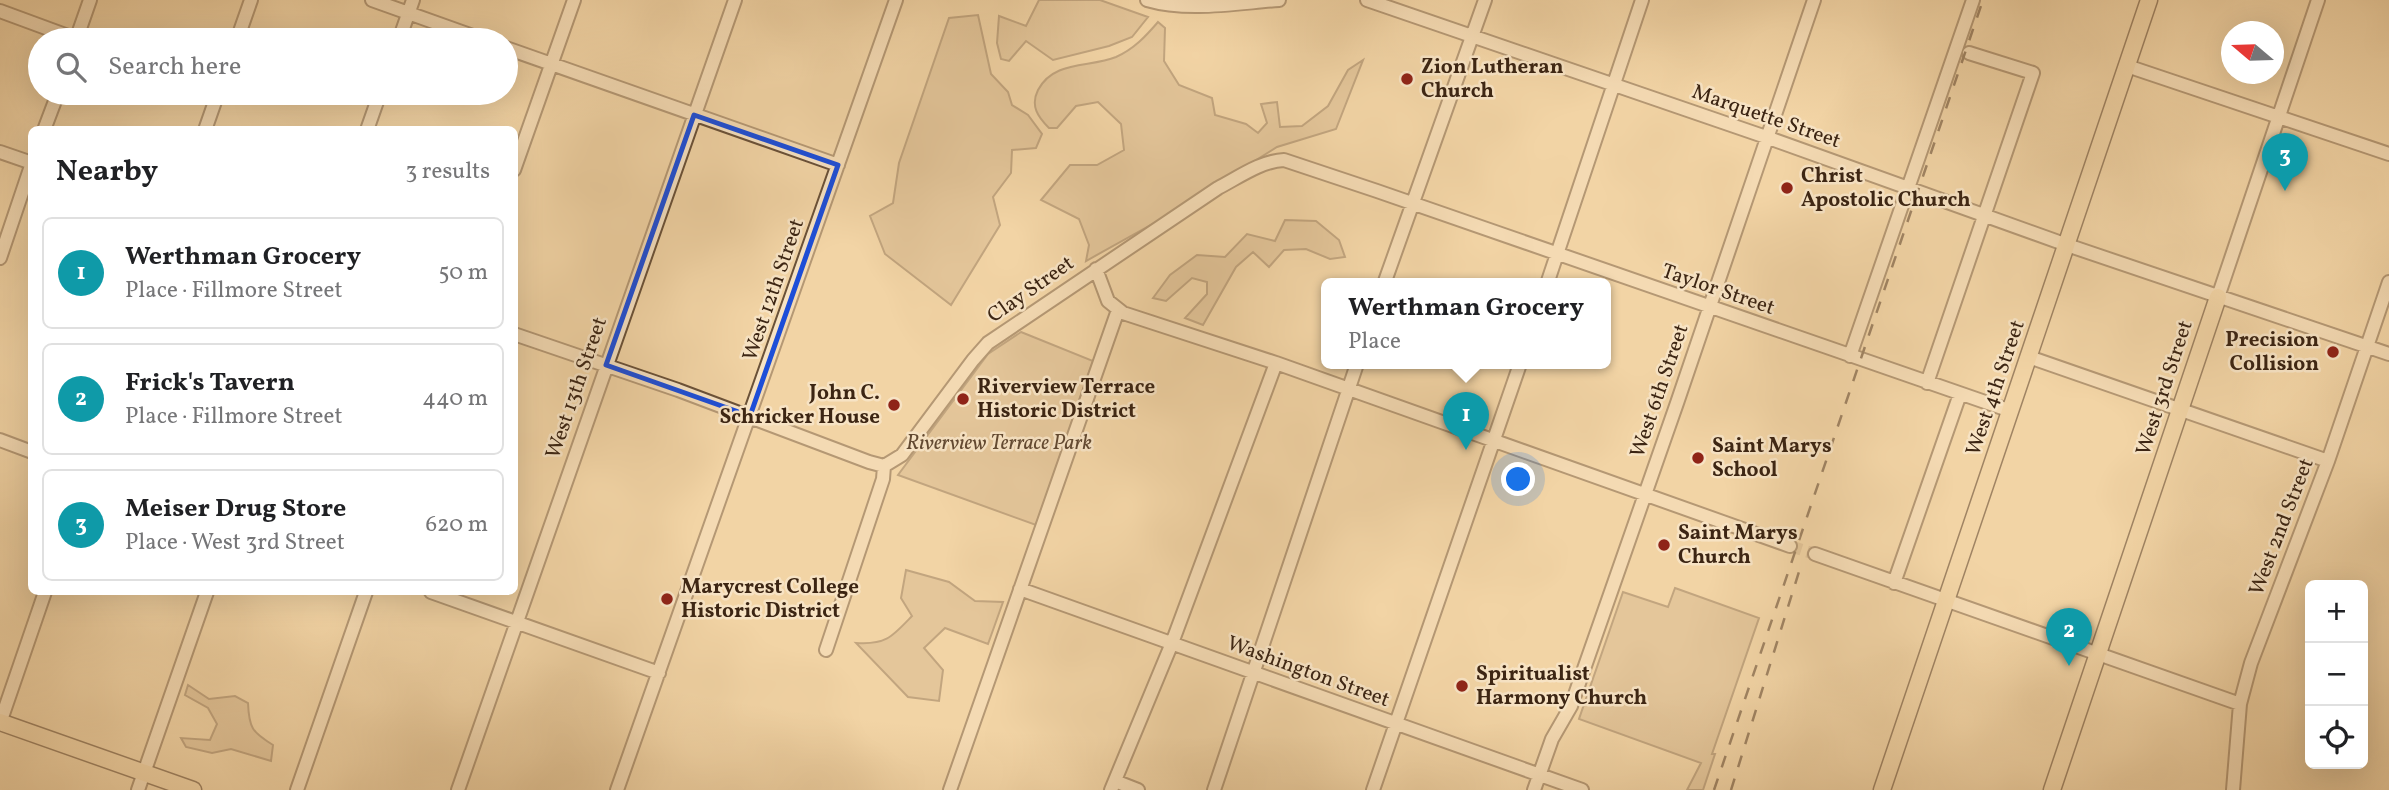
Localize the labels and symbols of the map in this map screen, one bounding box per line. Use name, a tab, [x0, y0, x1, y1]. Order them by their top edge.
north arrow	[2221, 21, 2284, 84]
place label: Zion Lutheran Church	[1421, 53, 1564, 106]
marker: Zion Lutheran Church	[1399, 71, 1415, 87]
street label: Marquette Street	[1688, 78, 1844, 156]
pin: 3	[2262, 133, 2308, 191]
place label: Christ Apostolic Church	[1801, 162, 1971, 215]
marker: Christ Apostolic Church	[1779, 180, 1795, 196]
street label: West 12th Street	[736, 215, 812, 365]
street label: Clay Street	[982, 250, 1080, 330]
street label: Taylor Street	[1658, 257, 1778, 323]
street label: West 13th Street	[539, 313, 615, 463]
street label: West 4th Street	[1959, 316, 2033, 460]
street label: West 3rd Street	[2129, 317, 2201, 459]
street label: West 6th Street	[1624, 320, 1696, 462]
place label: Precision Collision	[2225, 326, 2319, 379]
marker: Precision Collision	[2325, 344, 2341, 360]
place label: Riverview Terrace Historic District	[977, 373, 1155, 426]
place label: John C. Schricker House	[720, 379, 880, 432]
marker: Riverview Terrace Historic District	[955, 391, 971, 407]
pin: 1	[1443, 392, 1489, 450]
marker: John C. Schricker House	[886, 397, 902, 413]
park label: Riverview Terrace Park	[906, 429, 1092, 458]
place label: Saint Marys School	[1712, 432, 1832, 485]
marker: Saint Marys School	[1690, 450, 1706, 466]
street label: West 2nd Street	[2243, 454, 2321, 600]
your location	[1501, 462, 1535, 496]
place label: Saint Marys Church	[1678, 519, 1798, 572]
marker: Saint Marys Church	[1656, 537, 1672, 553]
place label: Marycrest College Historic District	[681, 573, 859, 626]
marker: Marycrest College Historic District	[659, 591, 675, 607]
pin: 2	[2046, 608, 2092, 666]
street label: Washington Street	[1223, 629, 1393, 715]
place label: Spiritualist Harmony Church	[1476, 660, 1647, 713]
marker: Spiritualist Harmony Church	[1454, 678, 1470, 694]

